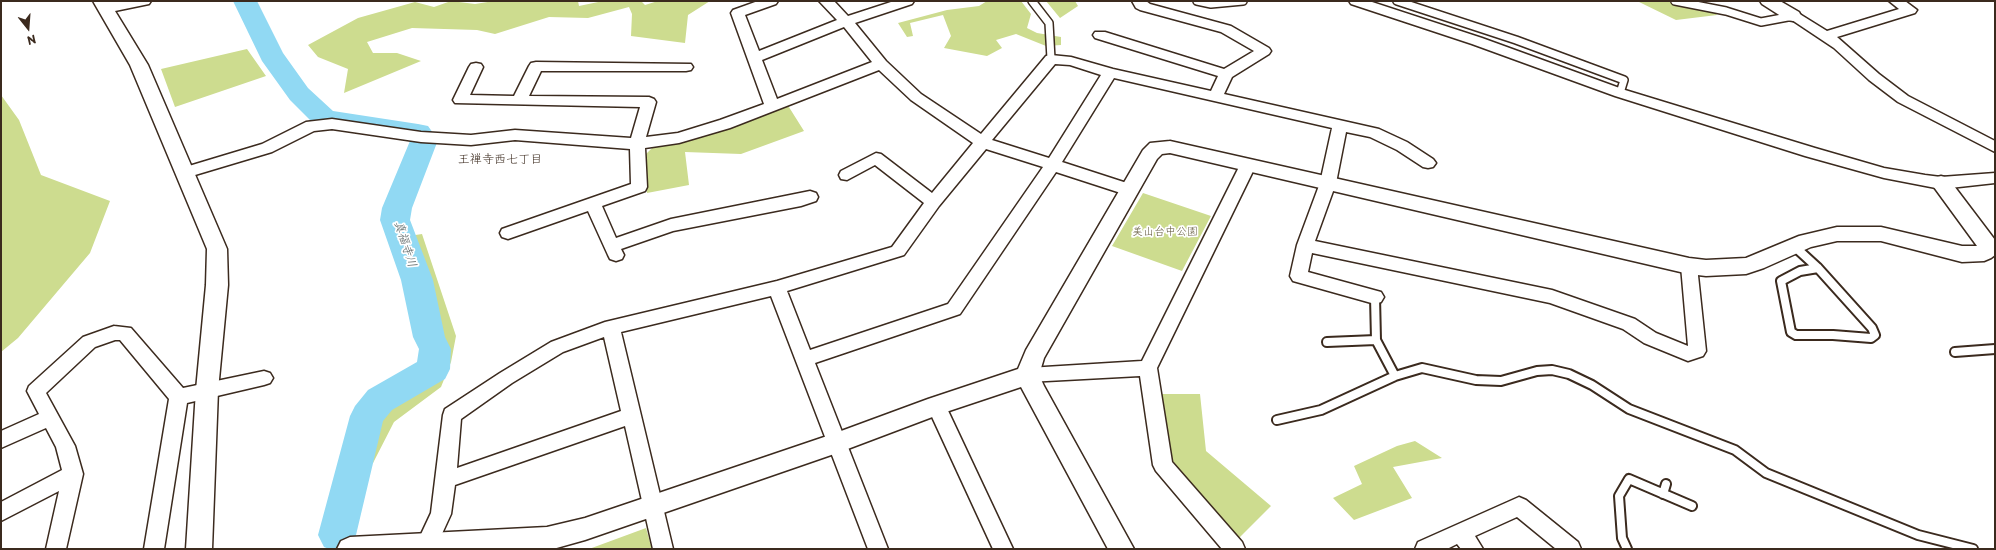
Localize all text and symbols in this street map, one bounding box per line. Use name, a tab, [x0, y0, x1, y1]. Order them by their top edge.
north arrow	[8, 8, 48, 48]
text: N	[25, 31, 38, 49]
district label: 王禅寺西七丁目	[458, 153, 542, 167]
water label: 真福寺川	[391, 219, 419, 269]
park label: 美山台中公園	[1132, 225, 1198, 239]

